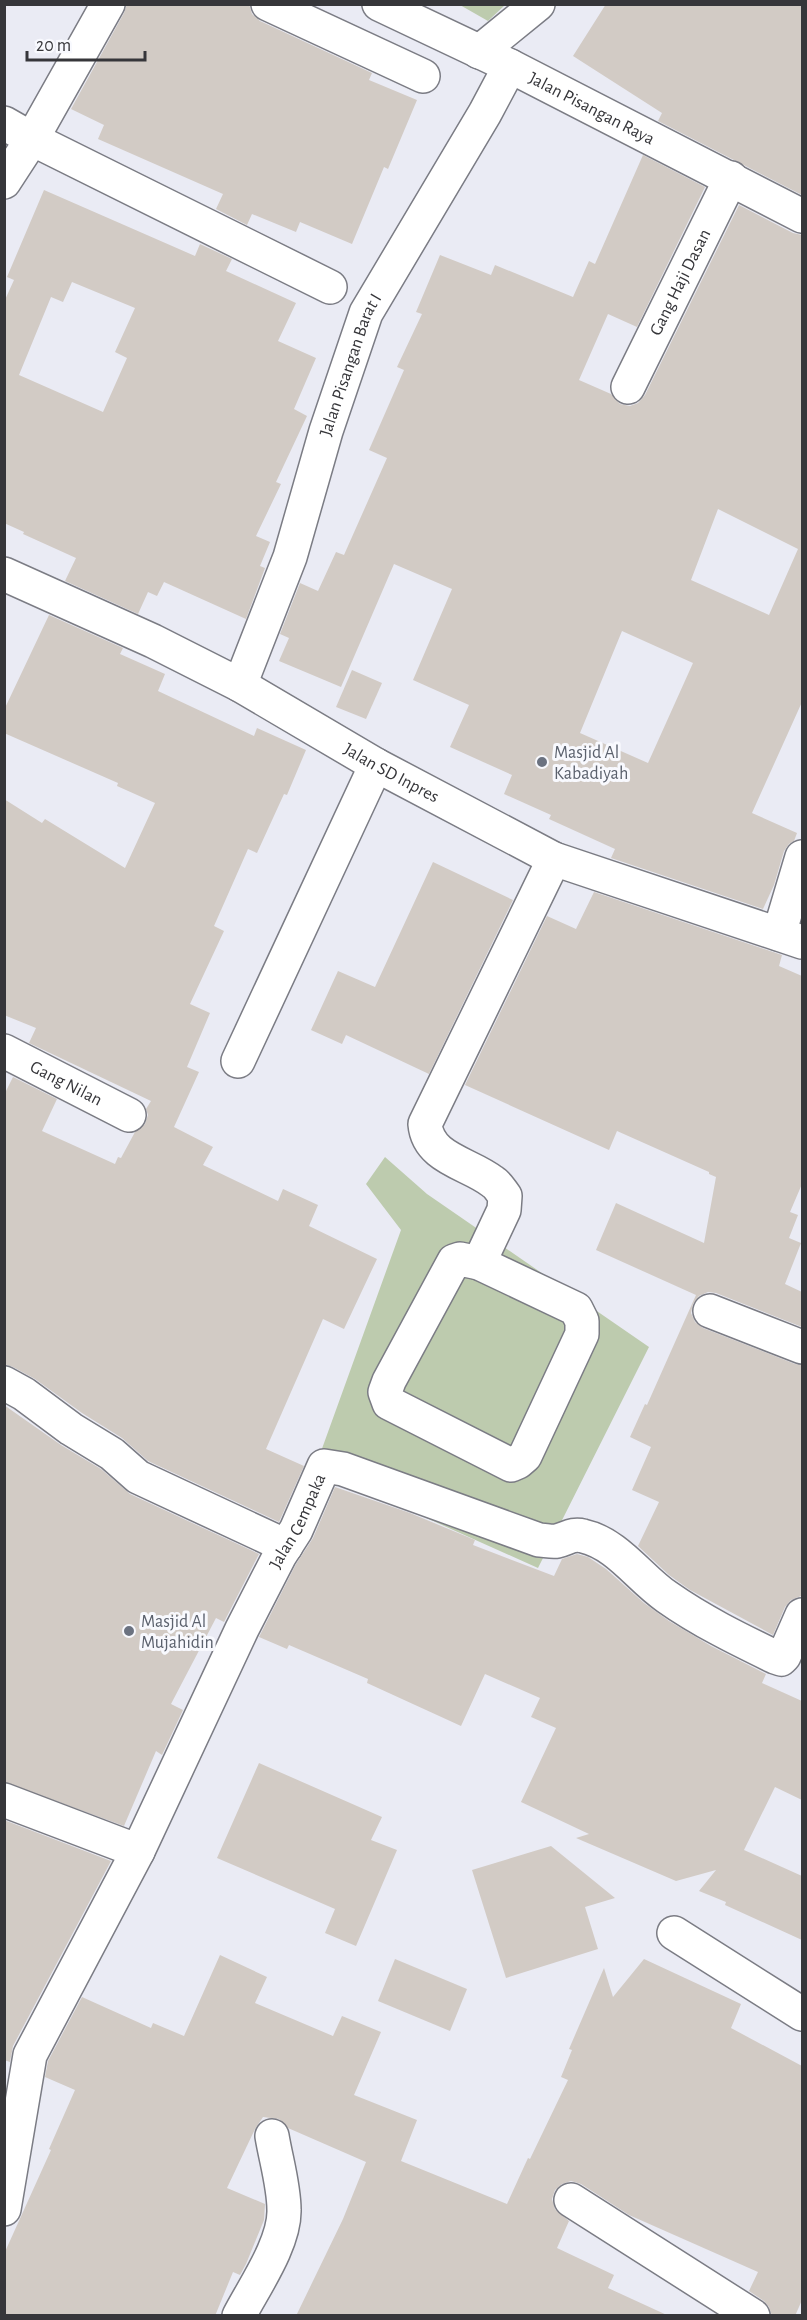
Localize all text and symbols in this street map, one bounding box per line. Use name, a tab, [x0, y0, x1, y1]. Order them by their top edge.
scale bar	[27, 24, 146, 62]
text: 20 m	[36, 37, 71, 55]
street label: Jalan Pisangan Raya	[526, 69, 657, 149]
street label: Gang Haji Dasan	[647, 226, 714, 339]
street label: Jalan Pisangan Barat I	[317, 291, 385, 438]
street label: Jalan SD Inpres	[341, 740, 442, 807]
place label: Masjid Al Kabadiyah	[554, 744, 628, 783]
marker: Masjid Al Kabadiyah	[535, 755, 549, 769]
street label: Gang Nilan	[27, 1058, 105, 1110]
street label: Jalan Cempaka	[267, 1471, 329, 1572]
place label: Masjid Al Mujahidin	[141, 1613, 214, 1652]
marker: Masjid Al Mujahidin	[122, 1624, 136, 1638]

